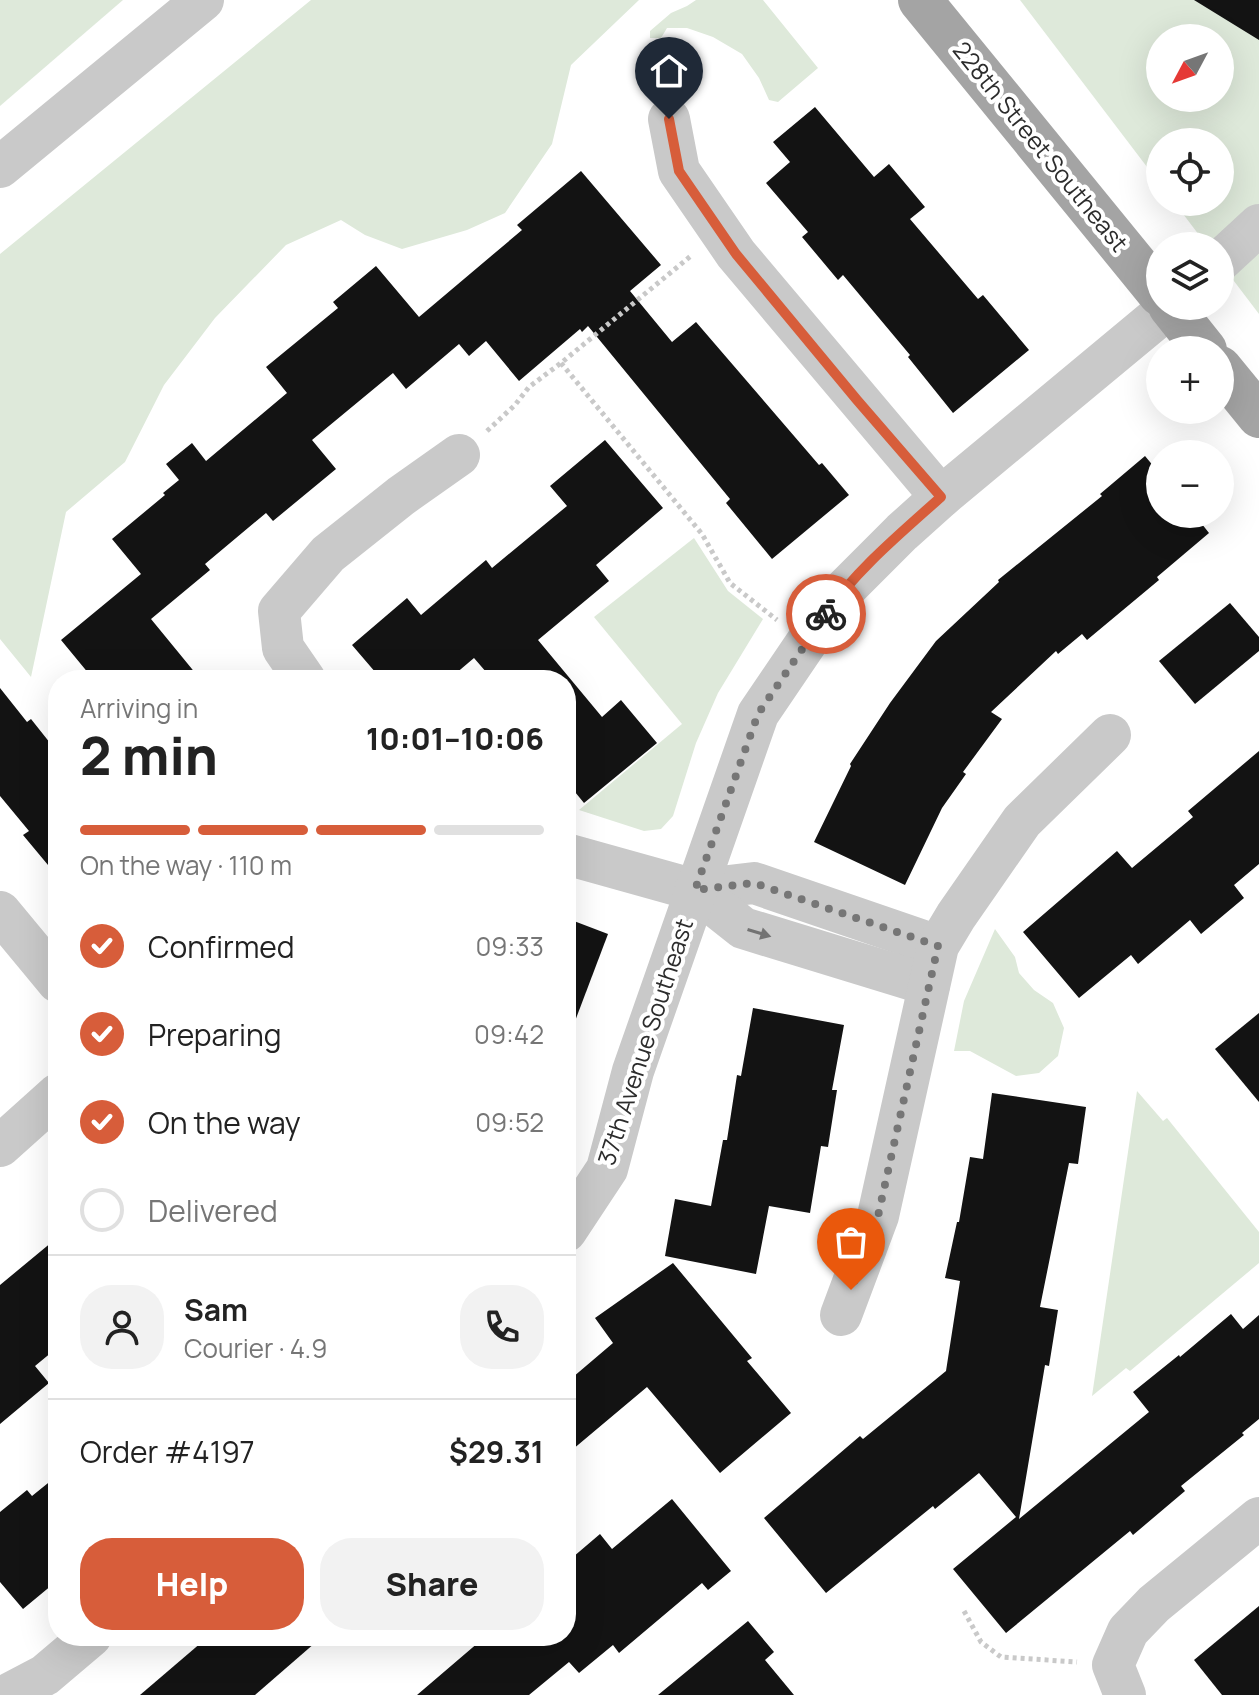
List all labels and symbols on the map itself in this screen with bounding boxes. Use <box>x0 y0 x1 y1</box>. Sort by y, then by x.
north arrow <box>1146 24 1234 112</box>
street label: 228th Street Southeast <box>946 34 1136 258</box>
pin <box>635 37 703 119</box>
courier <box>786 574 866 654</box>
street label: 37th Avenue Southeast <box>589 914 700 1169</box>
one-way arrow <box>747 927 771 940</box>
pin <box>817 1208 885 1290</box>

